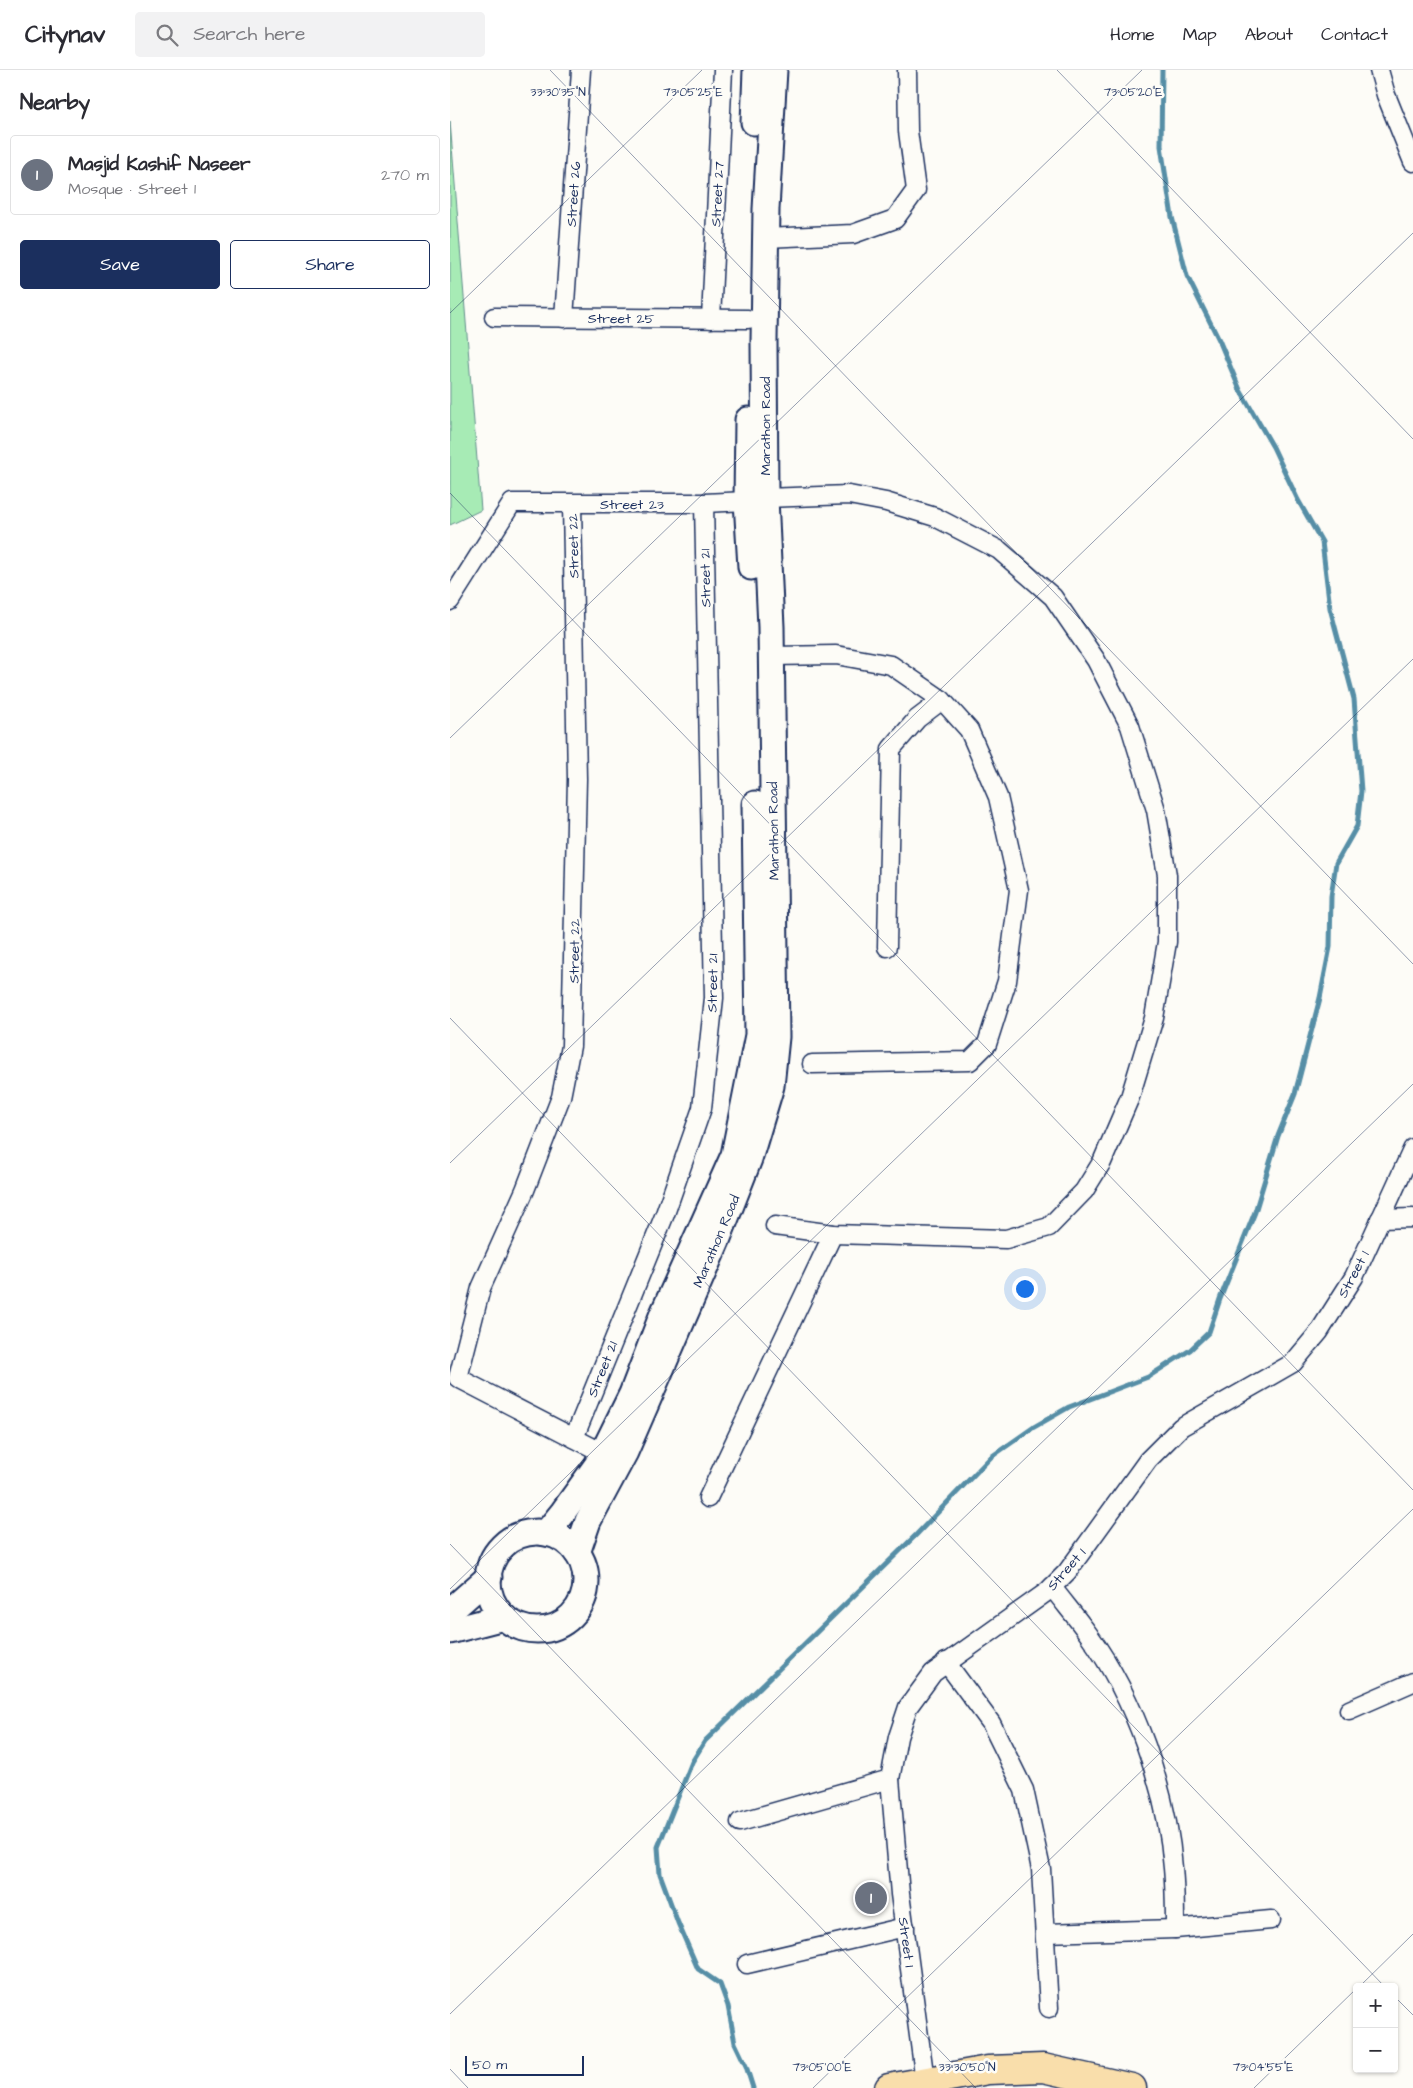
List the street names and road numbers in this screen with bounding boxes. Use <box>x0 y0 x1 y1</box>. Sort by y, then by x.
street label: Street 26 <box>562 160 586 227</box>
street label: Street 27 <box>706 160 730 227</box>
street label: Street 25 <box>588 309 654 329</box>
street label: Marathon Road <box>756 377 776 475</box>
street label: Street 23 <box>600 495 664 515</box>
street label: Street 22 <box>563 513 585 579</box>
street label: Street 21 <box>695 548 717 607</box>
street label: Marathon Road <box>763 781 785 881</box>
street label: Street 22 <box>564 918 586 984</box>
street label: Street 21 <box>702 953 724 1012</box>
street label: Marathon Road <box>688 1192 745 1291</box>
street label: Street 1 <box>1333 1247 1375 1302</box>
street label: Street 21 <box>583 1338 623 1400</box>
street label: Street 1 <box>1043 1544 1091 1595</box>
street label: Street 1 <box>893 1916 919 1969</box>

